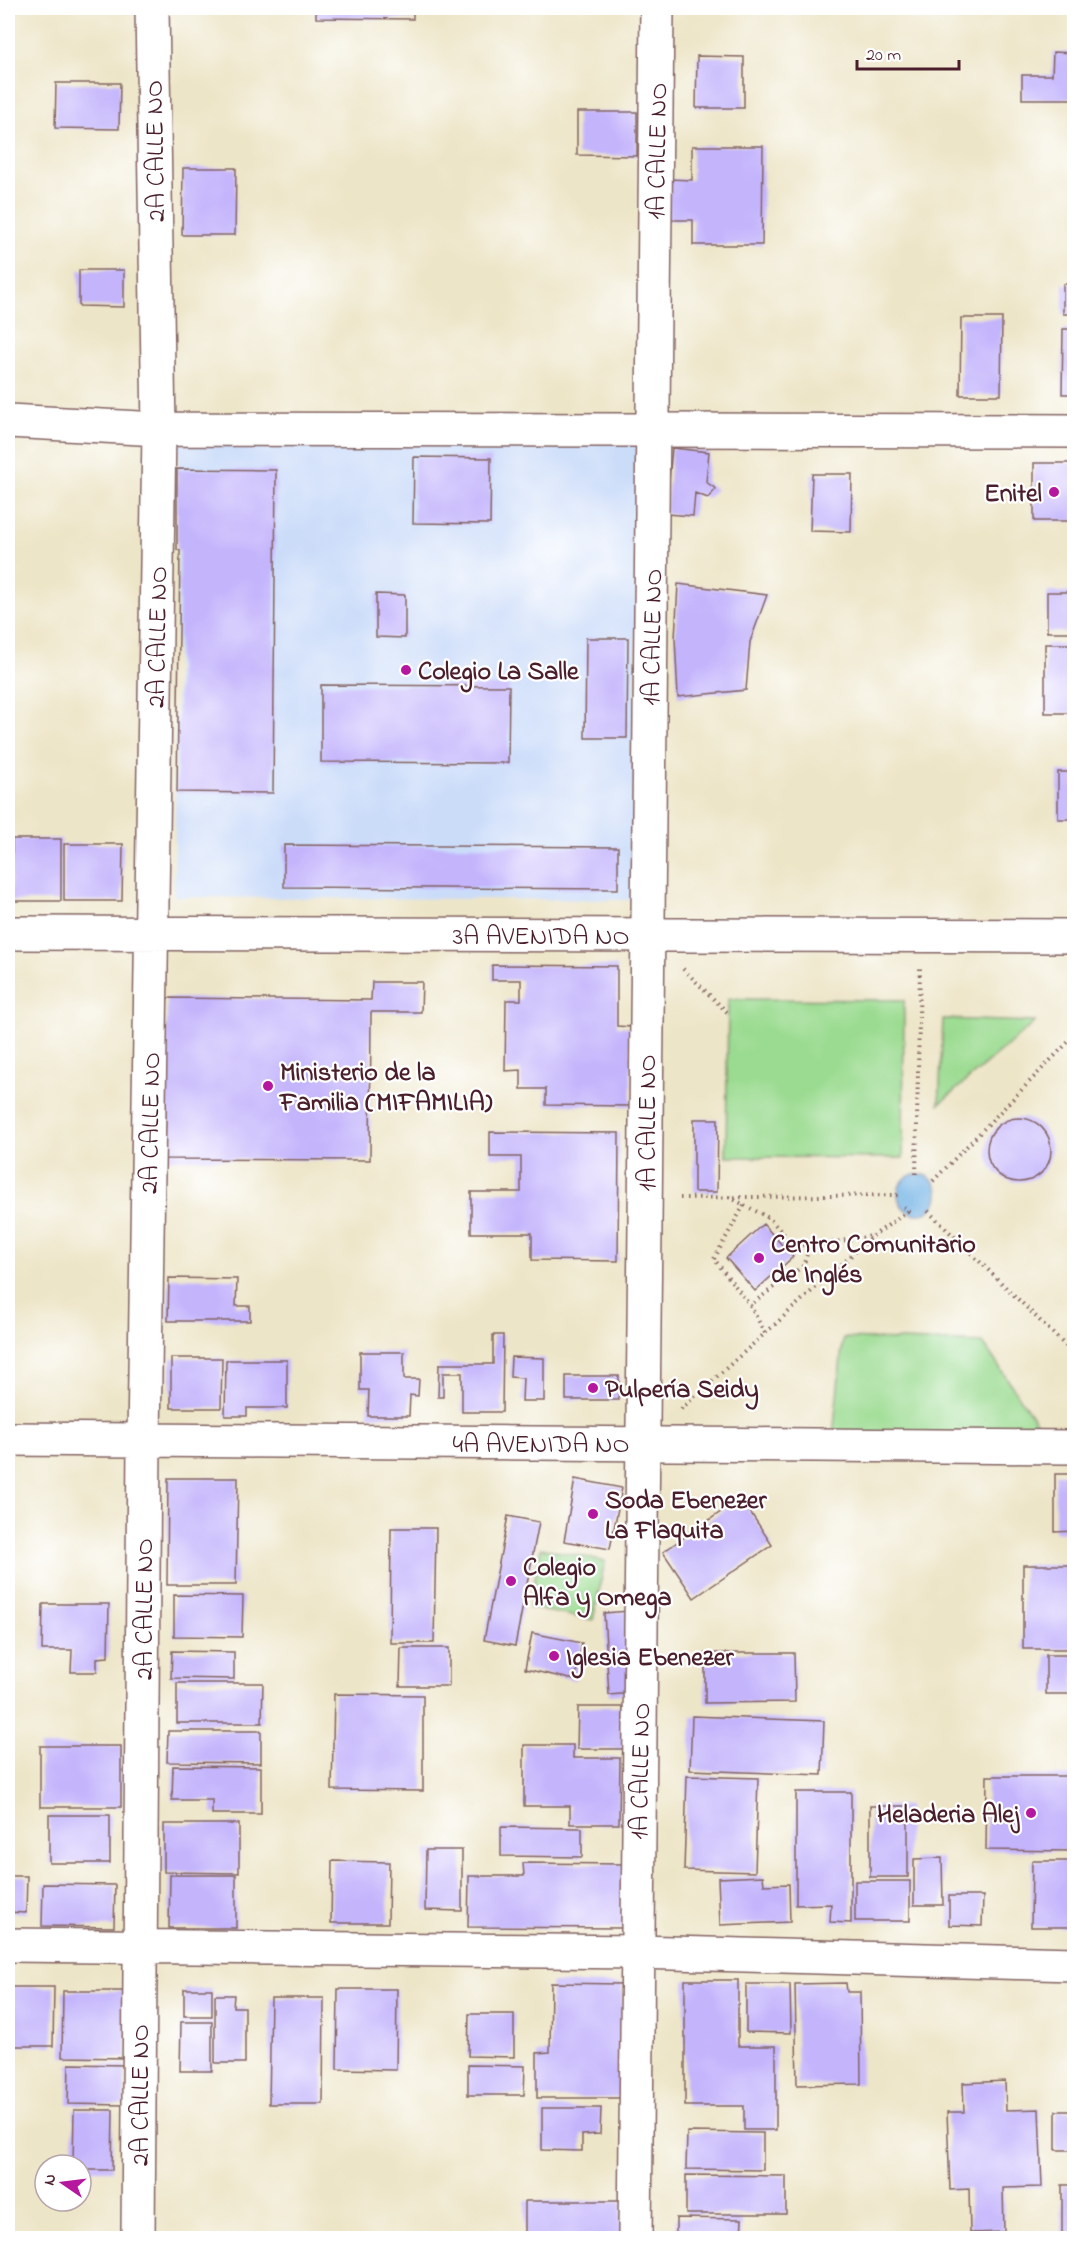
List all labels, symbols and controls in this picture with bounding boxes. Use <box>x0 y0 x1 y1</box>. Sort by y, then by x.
scale bar <box>857 33 959 71</box>
text: 20 m <box>866 43 901 69</box>
street label: 2A CALLE NO <box>137 80 177 222</box>
street label: 1A CALLE NO <box>639 82 679 220</box>
place label: Enitel <box>984 476 1042 514</box>
marker: Enitel <box>1047 485 1061 499</box>
street label: 2A CALLE NO <box>139 566 179 708</box>
street label: 1A CALLE NO <box>634 568 674 706</box>
place label: Colegio La Salle <box>418 654 580 693</box>
marker: Colegio La Salle <box>399 663 413 677</box>
street label: 3A AVENIDA NO <box>452 919 630 957</box>
street label: 2A CALLE NO <box>132 1052 172 1194</box>
street label: 1A CALLE NO <box>630 1054 668 1192</box>
place label: Ministerio de la Familia (MIFAMILIA) <box>278 1055 493 1123</box>
marker: Ministerio de la Familia (MIFAMILIA) <box>261 1079 275 1093</box>
place label: Centro Comunitario de Inglés <box>771 1227 976 1296</box>
marker: Centro Comunitario de Inglés <box>752 1251 766 1265</box>
place label: Pulpería Seidy <box>605 1372 759 1410</box>
marker: Pulpería Seidy <box>586 1381 600 1395</box>
street label: 4A AVENIDA NO <box>452 1427 630 1465</box>
place label: Soda Ebenezer La Flaquita <box>605 1483 768 1551</box>
marker: Soda Ebenezer La Flaquita <box>586 1507 600 1521</box>
street label: 2A CALLE NO <box>127 1538 165 1680</box>
place label: Colegio Alfa y Omega <box>523 1550 672 1619</box>
marker: Colegio Alfa y Omega <box>504 1574 518 1588</box>
place label: Iglesia Ebenezer <box>566 1640 734 1679</box>
marker: Iglesia Ebenezer <box>547 1649 561 1663</box>
street label: 1A CALLE NO <box>622 1702 662 1840</box>
place label: Heladeria Alej <box>877 1797 1021 1835</box>
marker: Heladeria Alej <box>1024 1806 1038 1820</box>
street label: 2A CALLE NO <box>123 2024 161 2166</box>
north arrow <box>33 2153 93 2213</box>
text: N <box>37 2172 63 2188</box>

